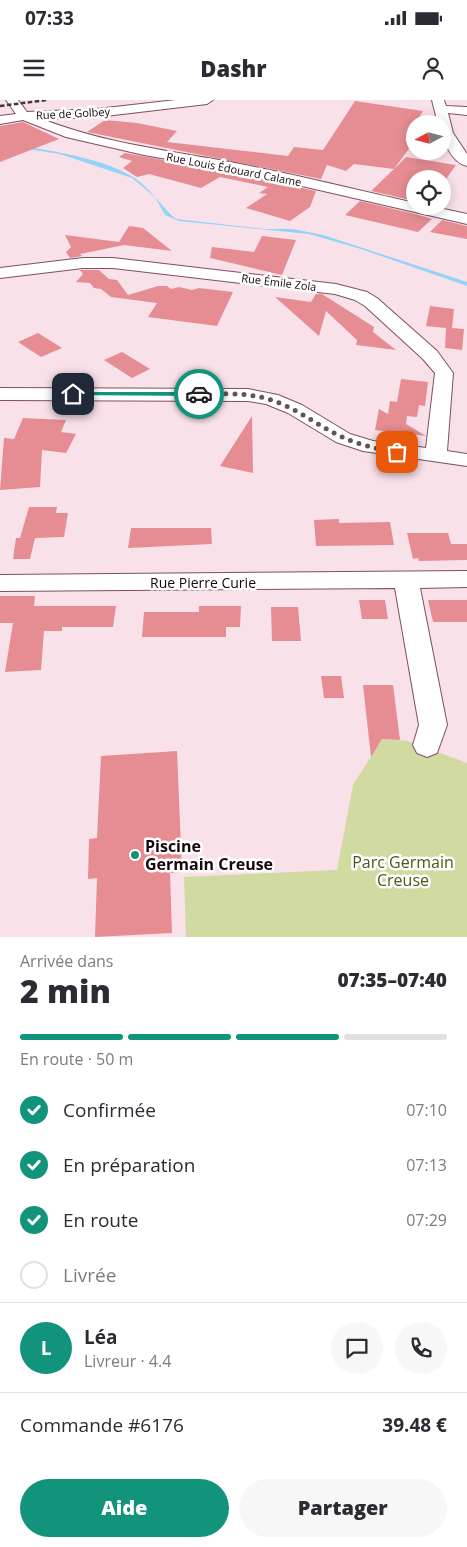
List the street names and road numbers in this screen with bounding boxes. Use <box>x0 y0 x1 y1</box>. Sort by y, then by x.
street label: Rue de Golbey <box>36 104 111 122</box>
street label: Rue Louis Édouard Calame <box>165 149 303 189</box>
street label: Rue Émile Zola <box>241 270 317 294</box>
street label: Rue Pierre Curie <box>150 573 256 592</box>

